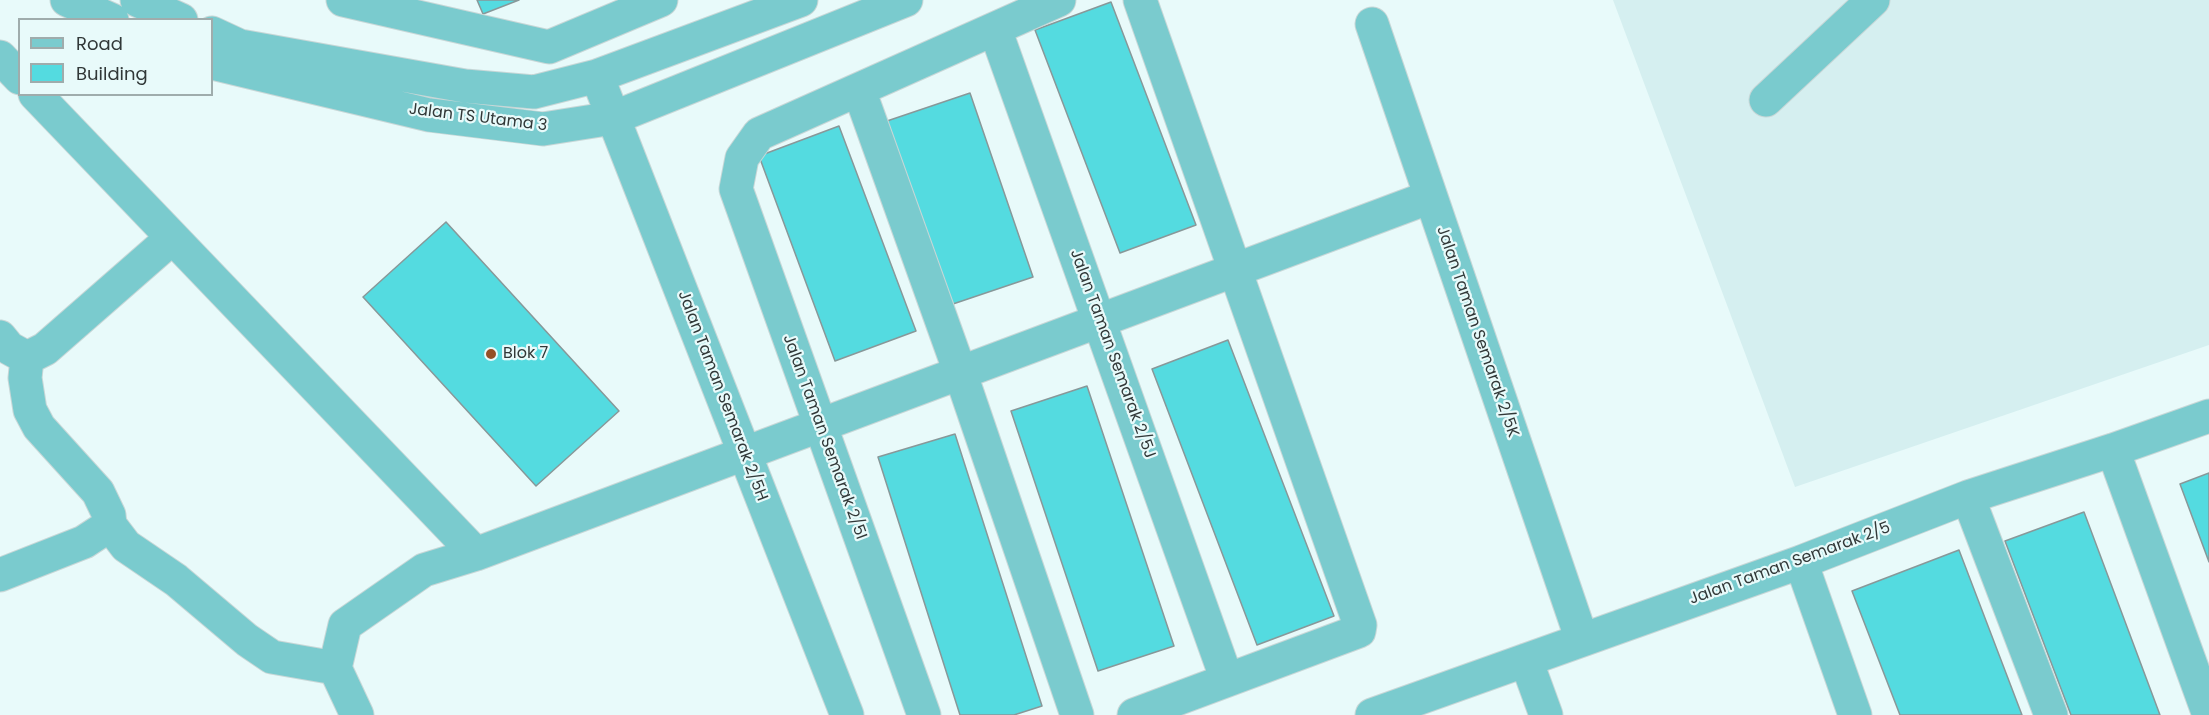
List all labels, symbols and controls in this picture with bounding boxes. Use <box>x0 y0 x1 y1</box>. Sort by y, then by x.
legend <box>18 18 213 96</box>
text: Road <box>76 31 123 56</box>
text: Building <box>76 61 148 86</box>
street label: Jalan TS Utama 3 <box>408 100 548 136</box>
street label: Jalan Taman Semarak 2/5K <box>1432 224 1522 440</box>
street label: Jalan Taman Semarak 2/5J <box>1065 247 1159 461</box>
street label: Jalan Taman Semarak 2/5H <box>673 288 771 504</box>
street label: Jalan Taman Semarak 2/5I <box>778 332 870 542</box>
place label: Blok 7 <box>503 344 548 364</box>
marker: Blok 7 <box>484 347 498 361</box>
street label: Jalan Taman Semarak 2/5 <box>1687 519 1893 609</box>

